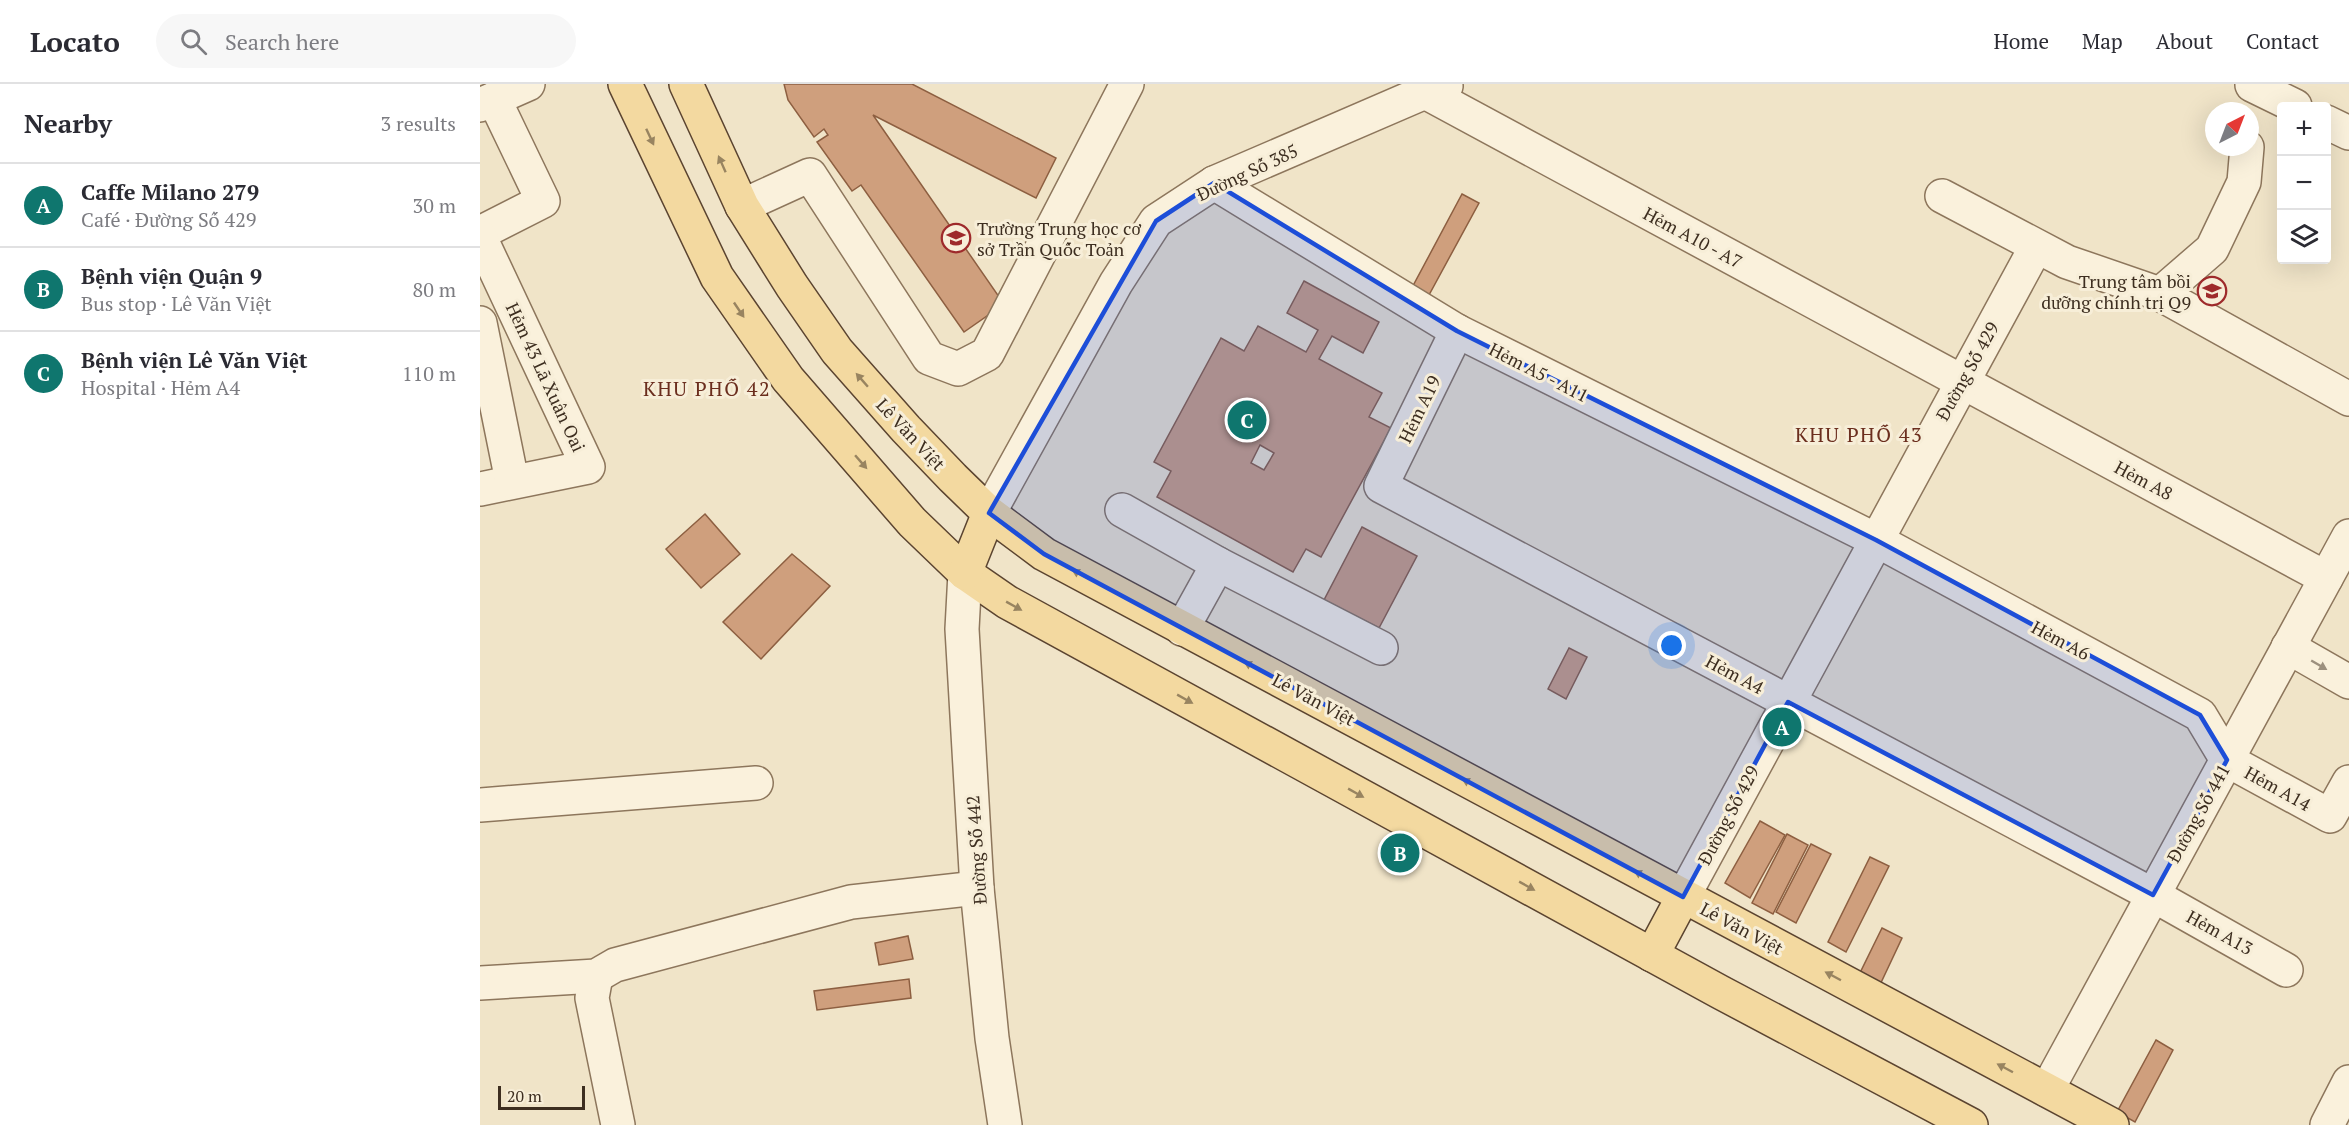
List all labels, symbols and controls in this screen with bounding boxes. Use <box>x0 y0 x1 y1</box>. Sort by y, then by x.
search box <box>156 14 576 68</box>
text: Locato <box>30 23 120 60</box>
icon: search <box>177 25 210 58</box>
text: Search here <box>225 27 339 56</box>
text: Home <box>1993 27 2049 55</box>
text: Map <box>2082 27 2123 55</box>
text: About <box>2156 27 2213 55</box>
text: Contact <box>2246 27 2319 55</box>
north arrow <box>2205 102 2259 156</box>
map controls <box>2277 102 2331 264</box>
button: + <box>2277 102 2331 156</box>
text: Nearby <box>24 106 112 140</box>
text: 3 results <box>381 110 456 137</box>
one-way arrow <box>646 128 655 145</box>
street label: Đường Số 385 <box>1192 138 1302 206</box>
one-way arrow <box>718 155 727 172</box>
button: − <box>2277 156 2331 210</box>
text: Caffe Milano 279 <box>81 177 259 206</box>
text: A <box>36 192 51 219</box>
text: 30 m <box>413 192 456 219</box>
street label: Hẻm A10 - A7 <box>1639 201 1747 273</box>
text: Café · Đường Số 429 <box>81 206 257 233</box>
button: layers <box>2277 210 2331 264</box>
place label: Trường Trung học cơ sở Trần Quốc Toản <box>977 216 1141 261</box>
school or university icon: Trường Trung học cơ sở Trần Quốc Toản <box>940 222 972 254</box>
text: Bệnh viện Quận 9 <box>81 261 262 290</box>
place label: Trung tâm bồi dưỡng chính trị Q9 <box>2041 269 2191 314</box>
school or university icon: Trung tâm bồi dưỡng chính trị Q9 <box>2196 275 2228 307</box>
text: B <box>37 276 50 303</box>
text: 80 m <box>413 276 456 303</box>
text: Bus stop · Lê Văn Việt <box>81 290 272 317</box>
street label: Hẻm 43 Lã Xuân Oai <box>501 298 591 456</box>
one-way arrow <box>733 302 745 318</box>
street label: Đường Số 429 <box>1930 317 2004 425</box>
street label: Hẻm A5 - A11 <box>1485 337 1593 407</box>
text: Bệnh viện Lê Văn Việt <box>81 345 308 374</box>
text: C <box>37 360 50 387</box>
text: 110 m <box>402 360 456 387</box>
street label: Hẻm A19 <box>1392 371 1446 447</box>
one-way arrow <box>856 373 869 388</box>
text: Hospital · Hẻm A4 <box>81 374 240 401</box>
district label: KHU PHỐ 42 <box>643 375 771 402</box>
street label: Lê Văn Việt <box>871 393 951 475</box>
pin: C <box>1228 398 1266 442</box>
district label: KHU PHỐ 43 <box>1795 421 1923 448</box>
one-way arrow <box>854 454 867 470</box>
street label: Hẻm A8 <box>2111 455 2177 505</box>
one-way arrow <box>1071 569 1088 579</box>
one-way arrow <box>1006 600 1022 611</box>
street label: Hẻm A6 <box>2028 615 2095 665</box>
your location <box>1657 631 1686 660</box>
street label: Hẻm A4 <box>1702 649 1769 699</box>
one-way arrow <box>2310 659 2327 669</box>
one-way arrow <box>1243 661 1260 671</box>
street label: Lê Văn Việt <box>1268 667 1360 731</box>
one-way arrow <box>1177 694 1194 704</box>
pin: A <box>1762 704 1802 750</box>
street label: Đường Số 441 <box>2161 759 2235 867</box>
street label: Hẻm A14 <box>2241 760 2316 816</box>
street label: Đường Số 429 <box>1692 761 1764 869</box>
one-way arrow <box>1462 778 1479 788</box>
one-way arrow <box>1348 788 1365 798</box>
street label: Đường Số 442 <box>960 795 992 905</box>
pin: B <box>1380 830 1420 876</box>
one-way arrow <box>1634 870 1651 880</box>
one-way arrow <box>1519 881 1536 891</box>
street label: Lê Văn Việt <box>1696 896 1788 960</box>
street label: Hẻm A13 <box>2183 904 2257 960</box>
one-way arrow <box>1824 971 1841 981</box>
one-way arrow <box>1996 1063 2013 1073</box>
scale bar <box>498 1083 585 1110</box>
text: 20 m <box>507 1085 542 1107</box>

